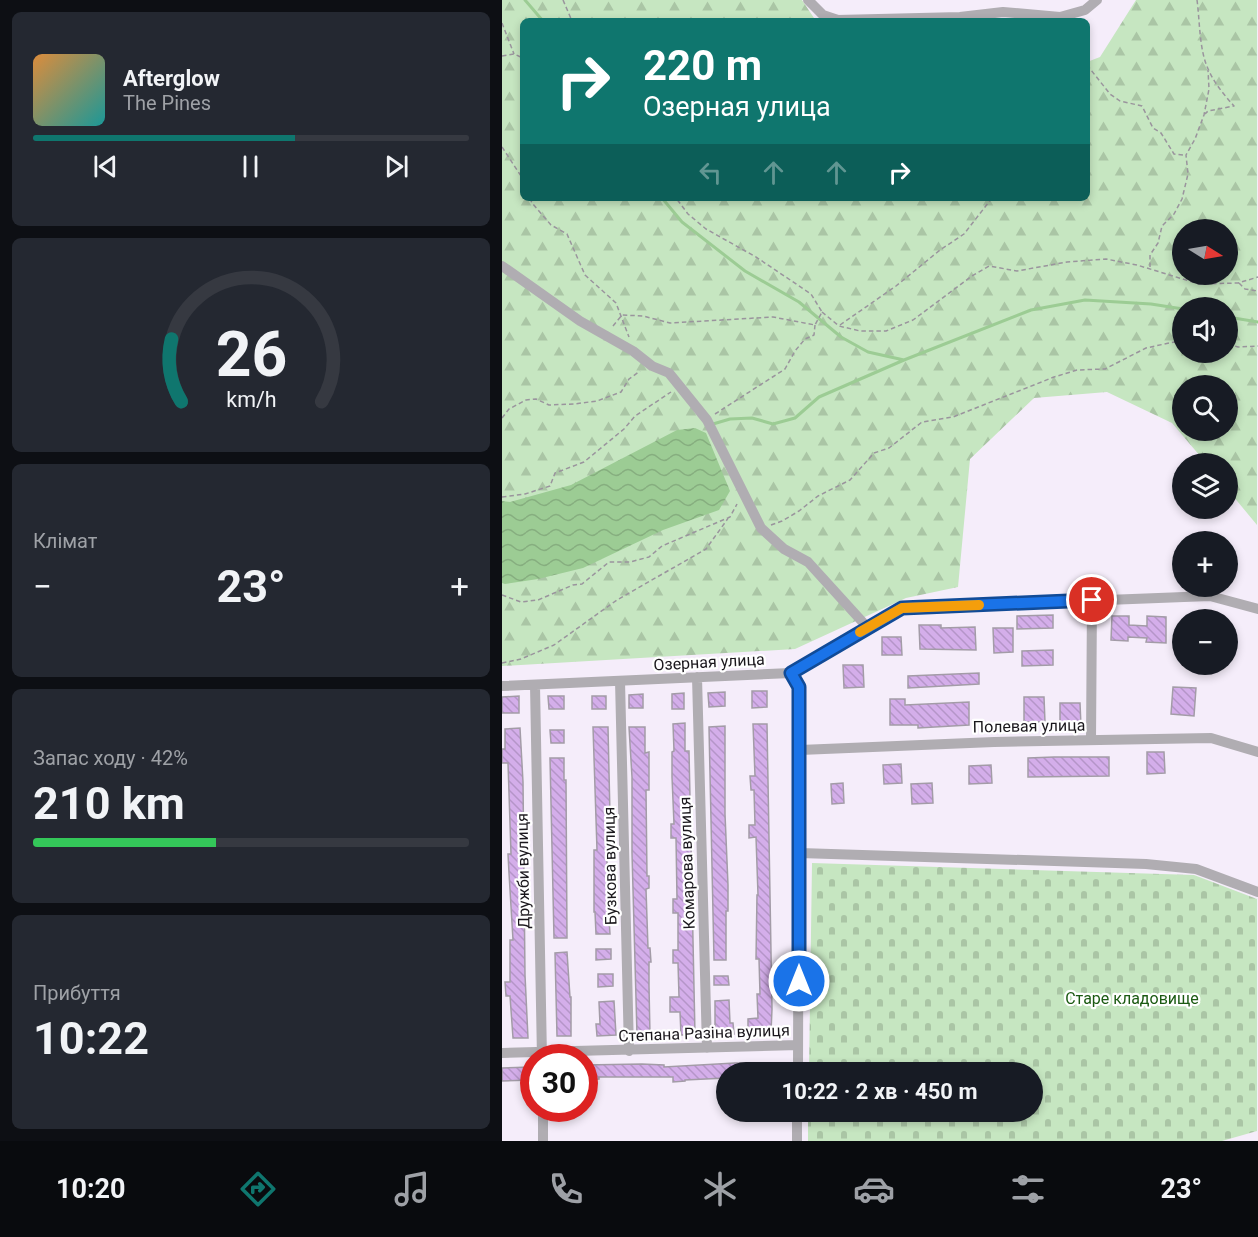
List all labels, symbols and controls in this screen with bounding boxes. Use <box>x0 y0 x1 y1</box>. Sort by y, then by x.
text: 220 m <box>643 41 762 90</box>
icon: right <box>544 42 622 120</box>
text: Afterglow <box>123 66 220 91</box>
text: The Pines <box>123 91 211 115</box>
text: Озерная улица <box>643 91 831 123</box>
icon: previous <box>89 150 122 183</box>
icon: pause <box>234 150 267 183</box>
icon: next <box>380 150 413 183</box>
icon: left <box>694 156 727 189</box>
icon: ahead <box>757 156 790 189</box>
icon: ahead <box>820 156 853 189</box>
icon: right <box>883 156 916 189</box>
north arrow <box>1172 219 1238 285</box>
map controls <box>1172 219 1238 675</box>
button: sound <box>1172 297 1238 363</box>
text: 26 <box>215 318 287 391</box>
button: search <box>1172 375 1238 441</box>
text: km/h <box>226 387 276 412</box>
button: layers <box>1172 453 1238 519</box>
text: Клімат <box>33 529 97 553</box>
button: + <box>1172 531 1238 597</box>
text: 23° <box>216 560 286 613</box>
text: − <box>33 567 52 606</box>
text: + <box>450 567 469 606</box>
pin <box>1066 574 1117 625</box>
icon: arrive <box>1075 583 1108 616</box>
button: − <box>1172 609 1238 675</box>
street label: Озерная улица <box>653 650 765 674</box>
street label: Полевая улица <box>973 716 1085 736</box>
text: Запас ходу · 42% <box>33 746 188 770</box>
text: 210 km <box>33 777 185 830</box>
street label: Комарова вулиця <box>675 796 699 930</box>
street label: Бузкова вулиця <box>599 807 621 925</box>
street label: Дружби вулиця <box>512 813 534 929</box>
position arrow <box>767 949 831 1013</box>
text: Прибуття <box>33 981 121 1005</box>
park label: Старе кладовище <box>1065 989 1199 1008</box>
text: 10:22 <box>33 1012 149 1065</box>
street label: Степана Разіна вулиця <box>618 1021 790 1045</box>
speed limit sign: 30 <box>520 1044 598 1122</box>
text: 10:22 · 2 хв · 450 m <box>782 1079 977 1104</box>
icon: directions <box>237 1168 279 1210</box>
icon: music <box>391 1168 433 1210</box>
icon: phone <box>545 1168 587 1210</box>
icon: climate <box>699 1168 741 1210</box>
icon: car <box>853 1168 895 1210</box>
icon: filters <box>1007 1168 1049 1210</box>
text: 10:20 <box>56 1173 126 1205</box>
text: 23° <box>1161 1173 1202 1205</box>

